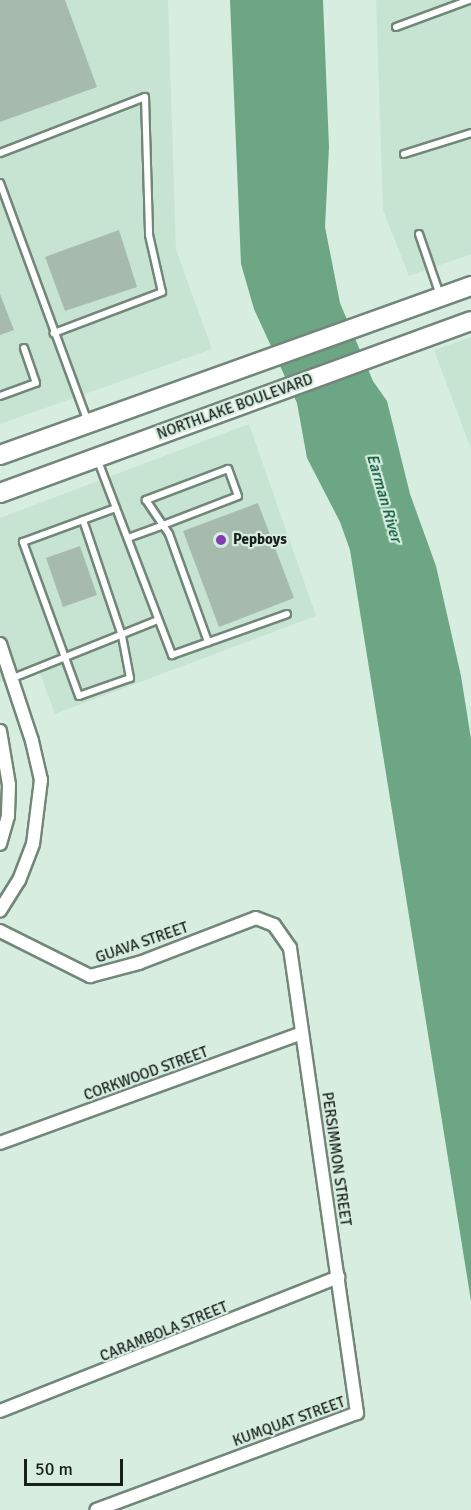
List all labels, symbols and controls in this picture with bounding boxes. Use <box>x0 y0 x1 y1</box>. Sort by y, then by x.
street label: NORTHLAKE BOULEVARD <box>155 370 315 444</box>
water label: Earman River <box>362 452 406 544</box>
place label: Pepboys <box>233 531 287 549</box>
marker: Pepboys <box>214 533 228 547</box>
street label: GUAVA STREET <box>93 919 191 967</box>
street label: CORKWOOD STREET <box>81 1043 211 1105</box>
street label: PERSIMMON STREET <box>318 1091 354 1227</box>
street label: CARAMBOLA STREET <box>97 1298 231 1366</box>
street label: KUMQUAT STREET <box>230 1393 348 1451</box>
scale bar <box>27 1447 126 1485</box>
text: 50 m <box>35 1458 73 1480</box>

